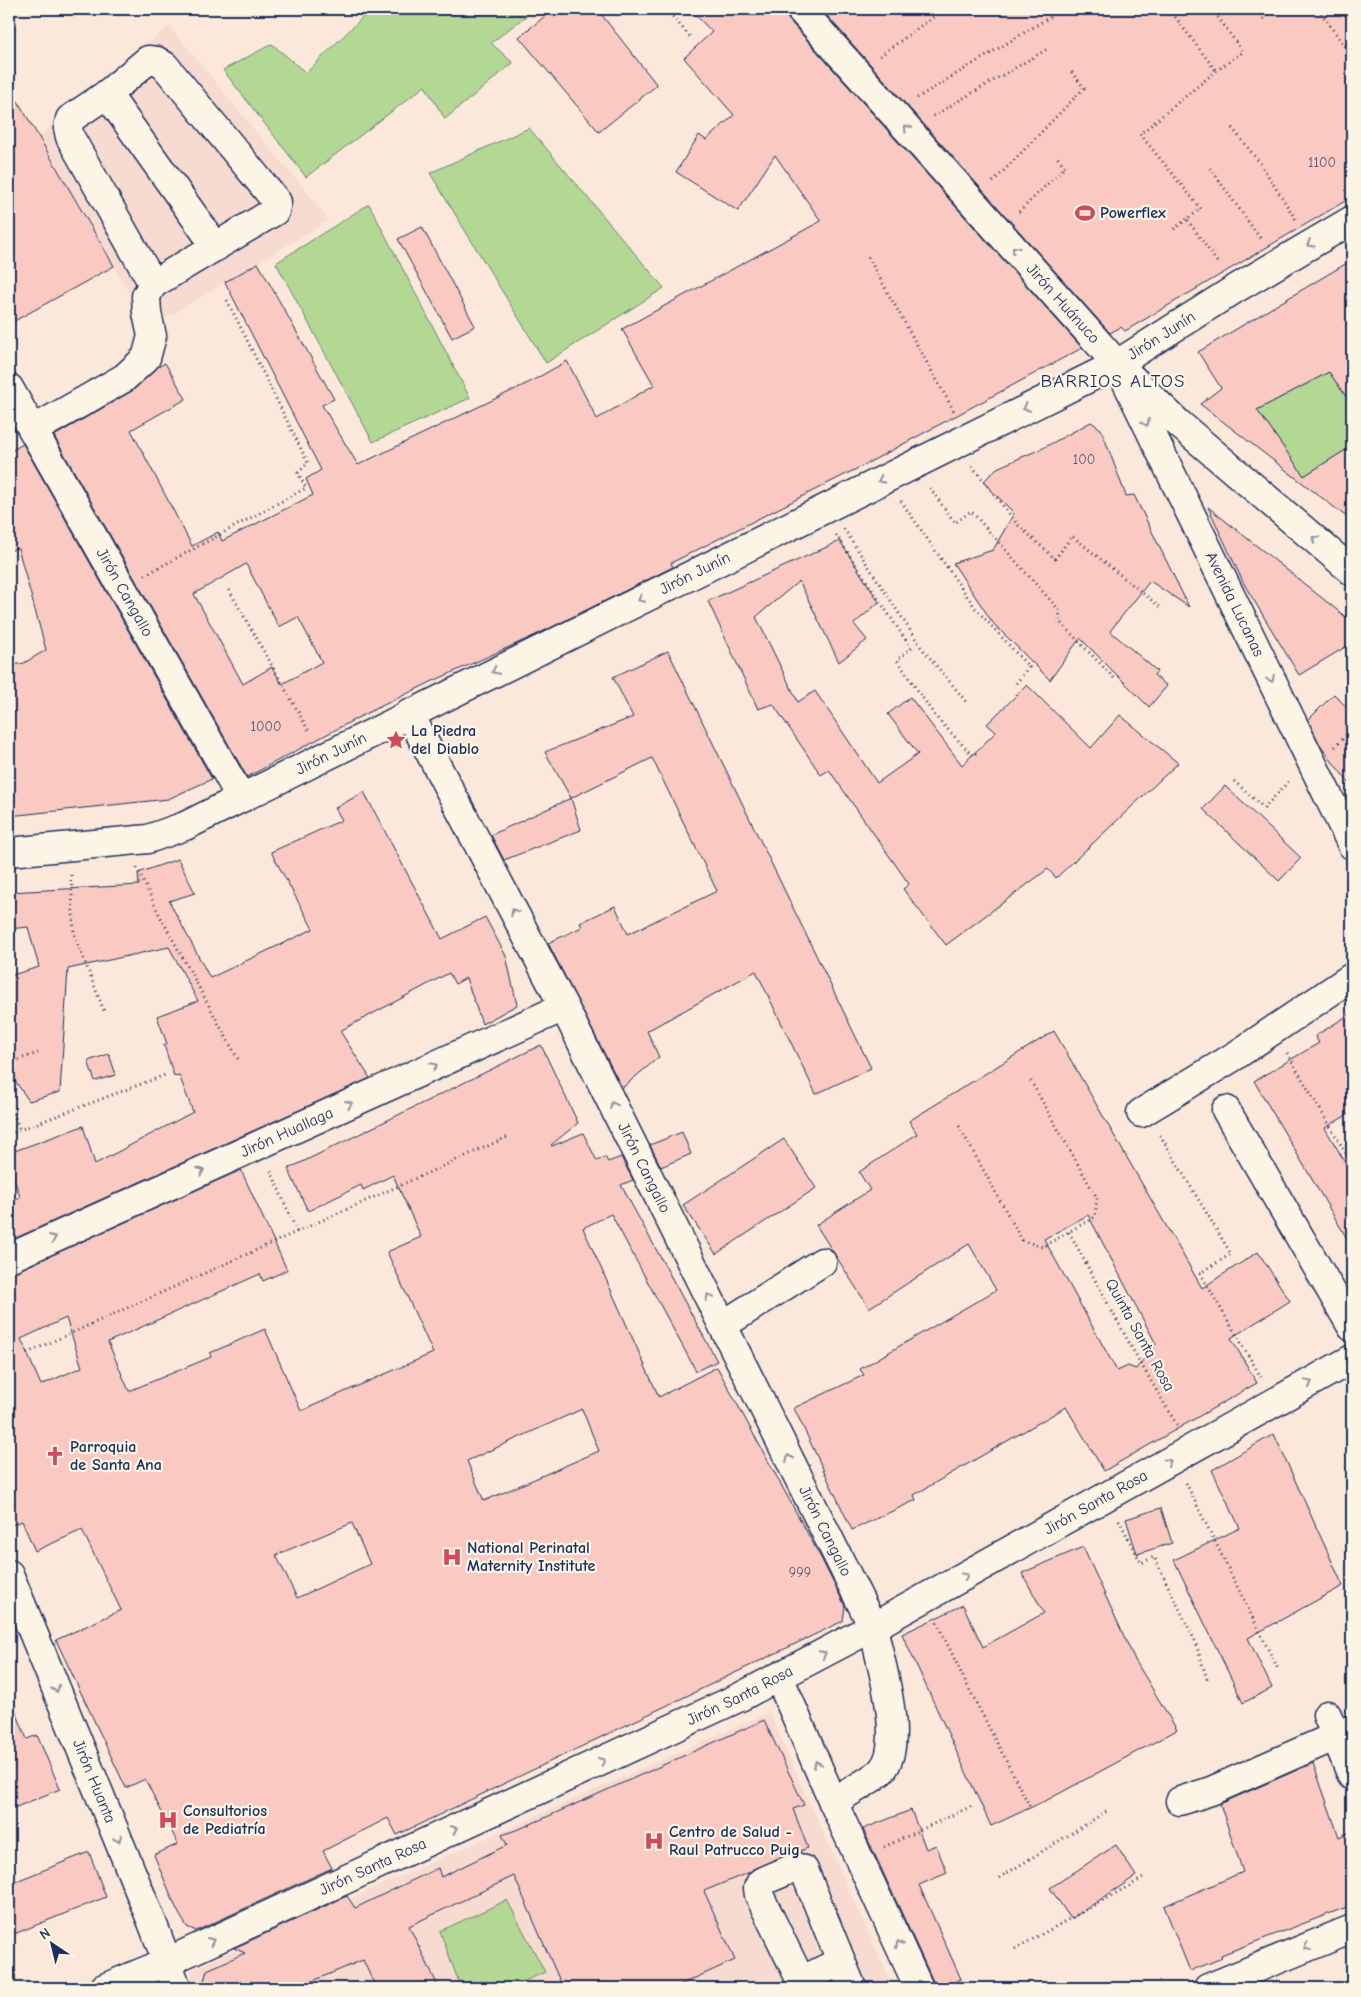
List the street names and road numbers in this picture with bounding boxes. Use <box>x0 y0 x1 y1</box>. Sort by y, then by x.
street label: Jirón Huánuco <box>1023 260 1103 347</box>
street label: Jirón Junín <box>1125 308 1199 364</box>
street label: Jirón Cangallo <box>93 545 157 640</box>
street label: Jirón Junín <box>657 548 733 598</box>
street label: Avenida Lucanas <box>1202 549 1268 660</box>
street label: Jirón Junín <box>293 729 369 779</box>
street label: Jirón Huallaga <box>238 1104 336 1161</box>
street label: Jirón Cangallo <box>614 1120 674 1216</box>
street label: Quinta Santa Rosa <box>1102 1276 1178 1394</box>
street label: Jirón Santa Rosa <box>1041 1466 1151 1539</box>
street label: Jirón Cangallo <box>795 1483 855 1579</box>
street label: Jirón Santa Rosa <box>684 1662 796 1729</box>
street label: Jirón Huanta <box>69 1737 119 1826</box>
street label: Jirón Santa Rosa <box>317 1834 429 1899</box>

